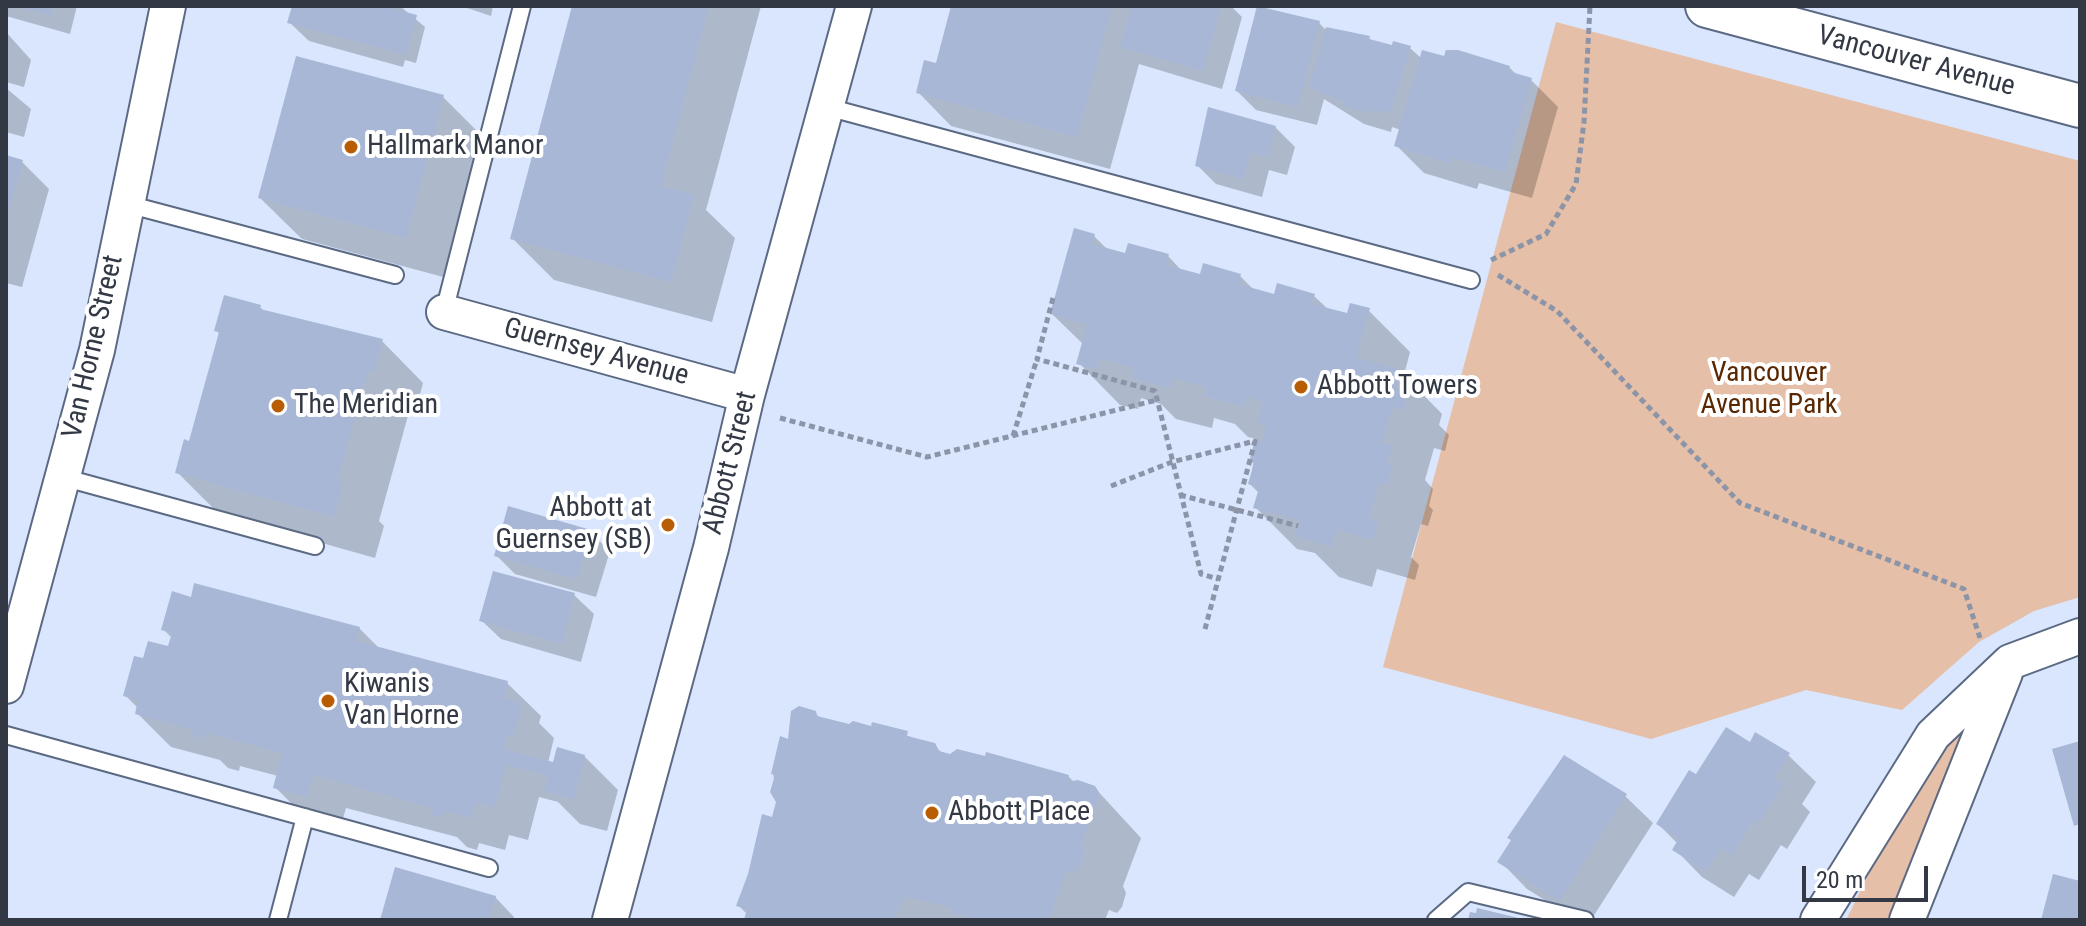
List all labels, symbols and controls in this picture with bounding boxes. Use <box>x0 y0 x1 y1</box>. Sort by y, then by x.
street label: Vancouver Avenue <box>1814 19 2018 105</box>
place label: Hallmark Manor <box>367 130 543 164</box>
marker: Hallmark Manor <box>342 138 360 156</box>
street label: Van Horne Street <box>57 252 131 442</box>
street label: Guernsey Avenue <box>500 312 692 394</box>
park label: Vancouver Avenue Park <box>1701 357 1837 423</box>
place label: Abbott Towers <box>1317 370 1478 404</box>
marker: Abbott Towers <box>1292 378 1310 396</box>
street label: Abbott Street <box>697 388 765 538</box>
place label: The Meridian <box>294 389 438 423</box>
marker: The Meridian <box>269 397 287 415</box>
place label: Abbott at Guernsey (SB) <box>495 492 652 558</box>
marker: Abbott at Guernsey (SB) <box>659 516 677 534</box>
place label: Kiwanis Van Horne <box>344 668 459 734</box>
marker: Kiwanis Van Horne <box>319 692 337 710</box>
place label: Abbott Place <box>948 796 1090 830</box>
marker: Abbott Place <box>923 804 941 822</box>
scale bar <box>1806 850 1932 900</box>
text: 20 m <box>1816 866 1863 894</box>

